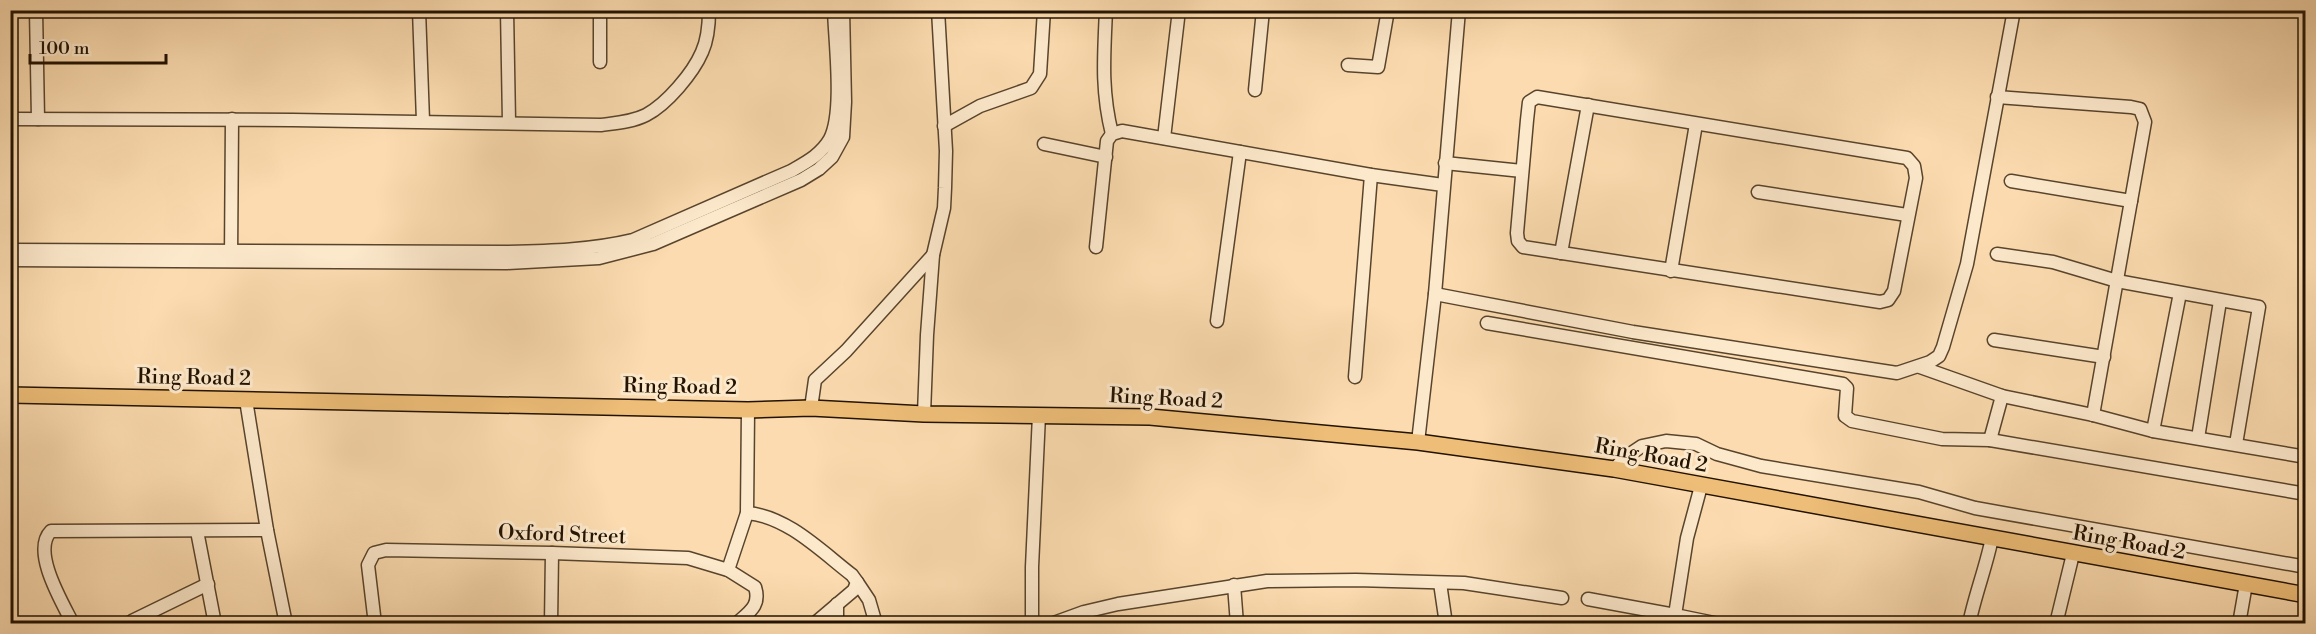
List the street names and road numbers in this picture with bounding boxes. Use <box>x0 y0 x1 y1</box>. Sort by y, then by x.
street label: Ring Road 2 <box>137 364 251 392</box>
street label: Ring Road 2 <box>623 373 737 401</box>
street label: Ring Road 2 <box>1108 383 1224 415</box>
street label: Ring Road 2 <box>1593 433 1709 479</box>
street label: Oxford Street <box>497 520 627 550</box>
street label: Ring Road 2 <box>2071 520 2187 566</box>

